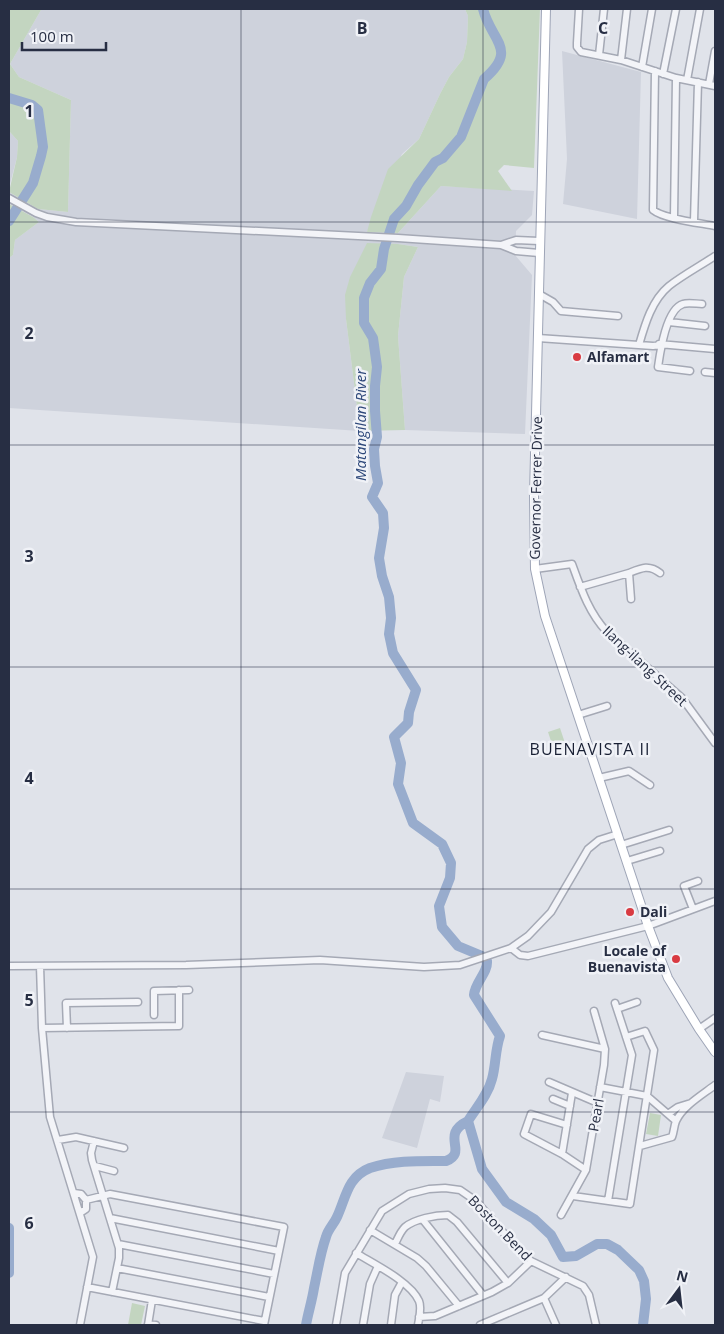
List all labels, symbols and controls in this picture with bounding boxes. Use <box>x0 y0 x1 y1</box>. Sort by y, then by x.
text: B <box>357 17 367 39</box>
text: C <box>598 17 608 39</box>
scale bar <box>22 20 106 52</box>
text: 100 m <box>30 26 74 46</box>
text: 1 <box>24 100 34 122</box>
text: 2 <box>24 322 34 344</box>
place label: Alfamart <box>587 347 649 366</box>
marker: Alfamart <box>571 351 583 363</box>
water label: Matangilan River <box>350 368 370 481</box>
street label: Governor Ferrer Drive <box>525 416 546 560</box>
text: 3 <box>24 545 34 567</box>
street label: Ilang-ilang Street <box>599 621 692 710</box>
district label: BUENAVISTA II <box>530 738 650 760</box>
text: 4 <box>24 767 34 789</box>
place label: Dali <box>640 902 667 921</box>
marker: Dali <box>624 906 636 918</box>
place label: Locale of Buenavista <box>588 941 668 976</box>
marker: Locale of Buenavista <box>670 953 682 965</box>
text: 5 <box>24 989 34 1011</box>
street label: Pearl <box>583 1097 608 1133</box>
street label: Boston Bend <box>464 1191 536 1264</box>
text: 6 <box>24 1212 34 1234</box>
north arrow <box>654 1264 704 1314</box>
text: N <box>675 1265 690 1287</box>

